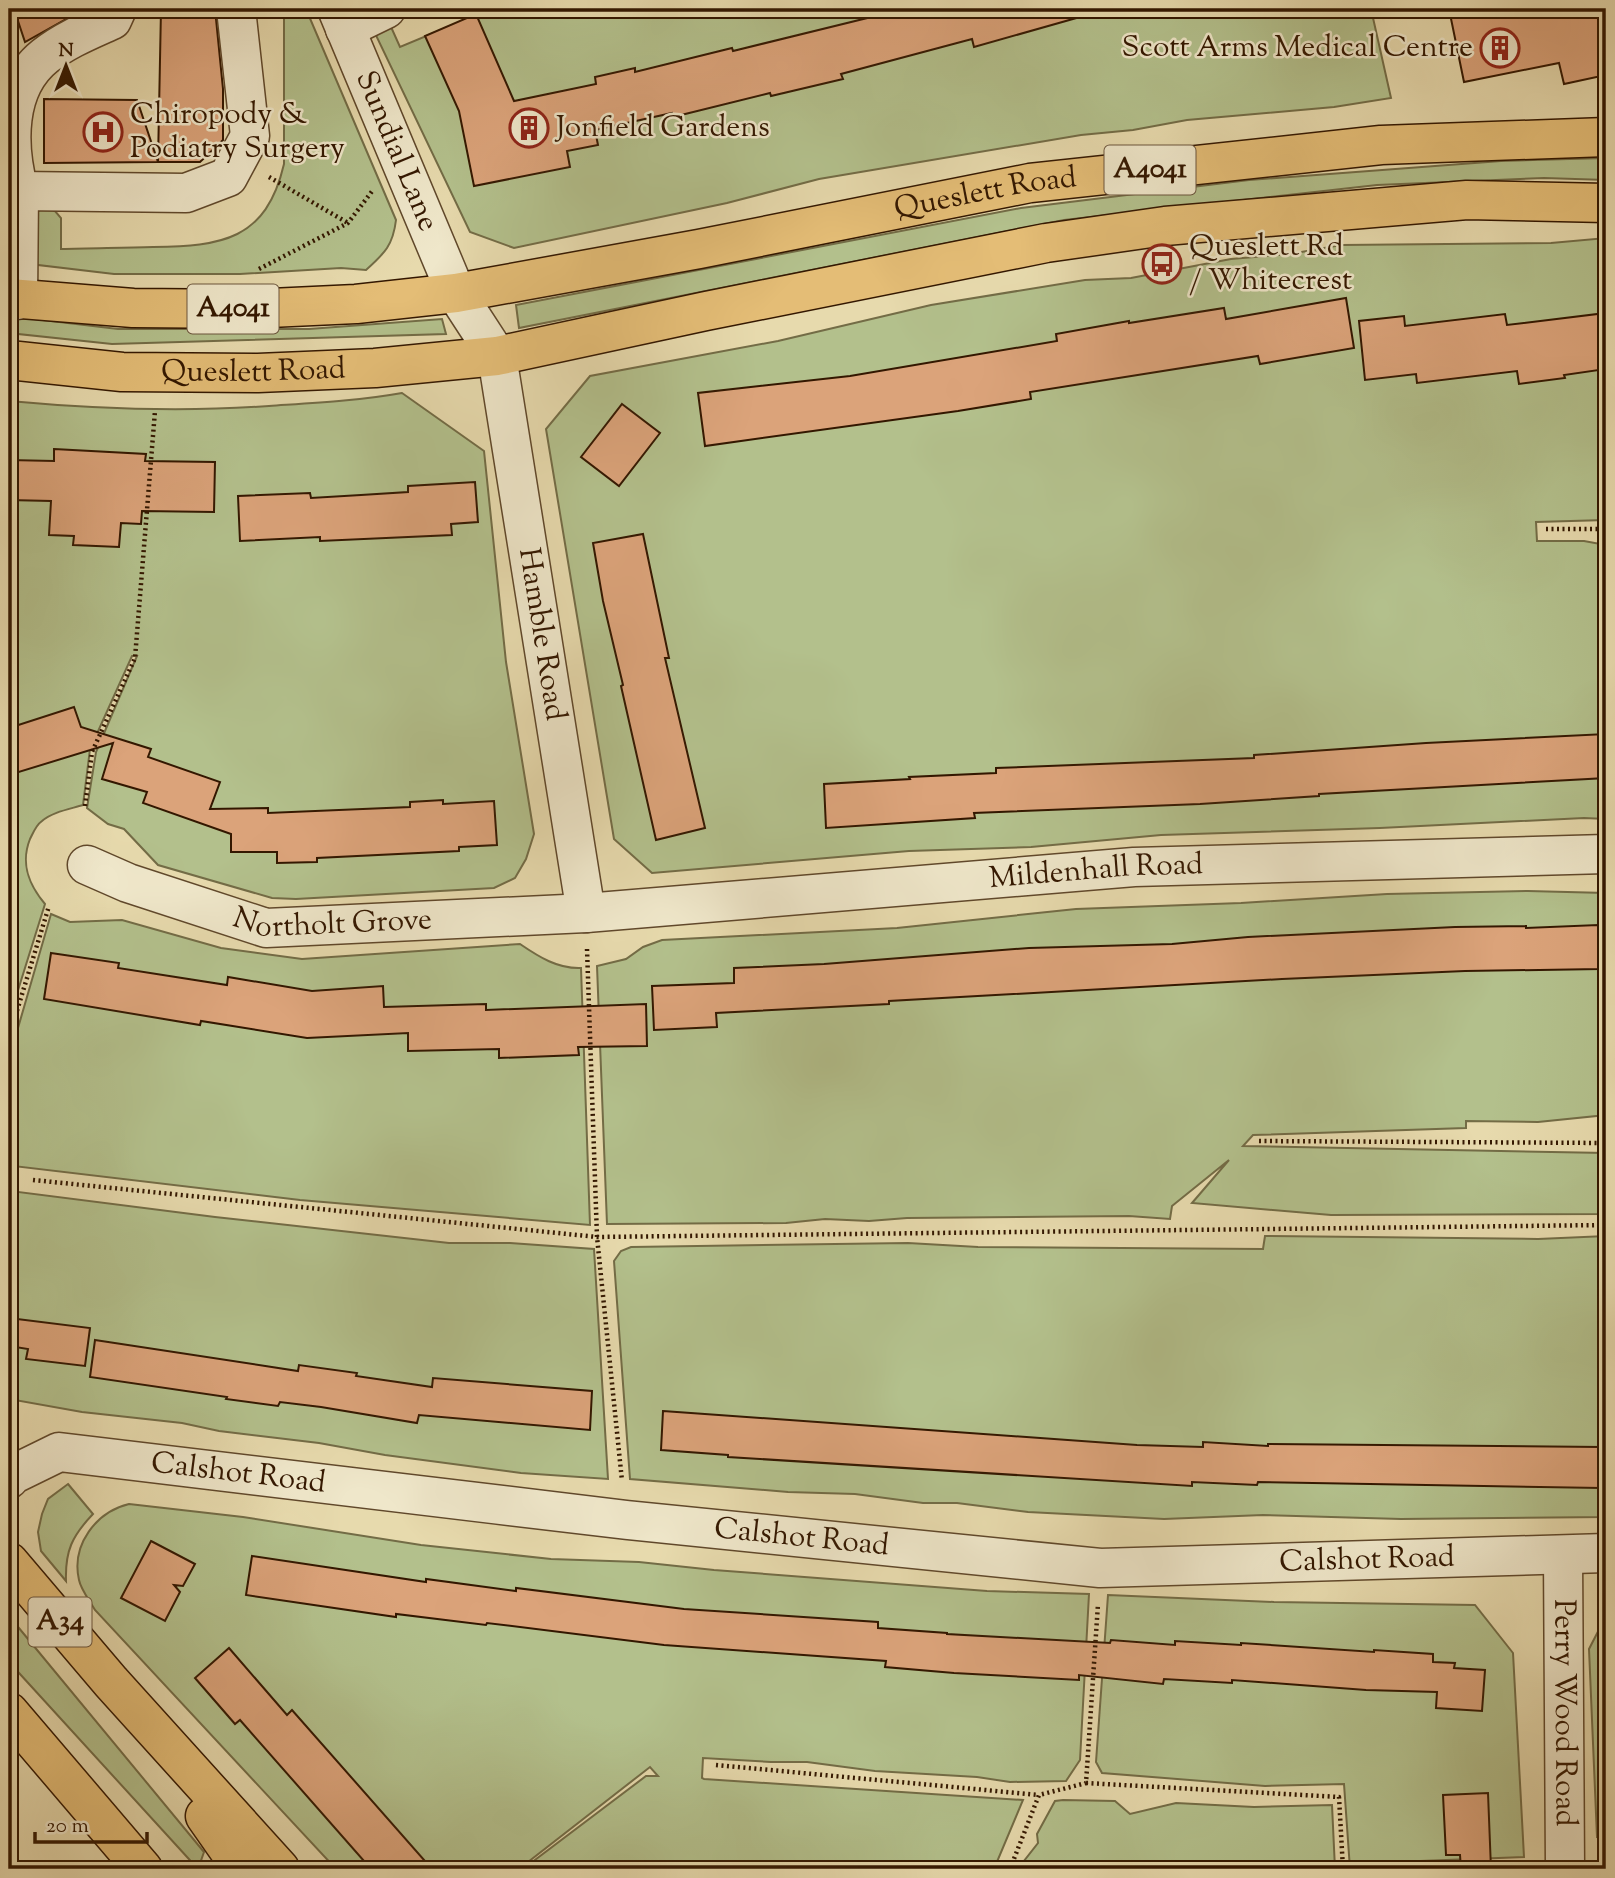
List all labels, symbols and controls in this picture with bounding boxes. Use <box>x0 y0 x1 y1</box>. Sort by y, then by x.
place label: Scott Arms Medical Centre <box>1122 27 1473 70</box>
building icon: Scott Arms Medical Centre <box>1479 27 1521 69</box>
north arrow <box>32 32 102 102</box>
text: N <box>58 38 74 65</box>
street label: Sundial Lane <box>344 64 449 238</box>
place label: Chiropody & Podiatry Surgery <box>130 94 345 171</box>
building icon: Jonfield Gardens <box>508 107 550 149</box>
place label: Jonfield Gardens <box>554 107 770 150</box>
hospital icon: Chiropody & Podiatry Surgery <box>82 111 124 153</box>
road number: A4041 <box>1104 146 1196 194</box>
street label: Queslett Road <box>891 157 1079 231</box>
place label: Queslett Rd / Whitecrest <box>1189 226 1352 303</box>
bus stop icon: Queslett Rd / Whitecrest <box>1141 243 1183 285</box>
road number: A4041 <box>188 284 278 334</box>
street label: Queslett Road <box>161 348 347 395</box>
street label: Hamble Road <box>507 545 576 724</box>
street label: Mildenhall Road <box>987 844 1204 901</box>
street label: Northolt Grove <box>227 897 433 950</box>
street label: Calshot Road <box>149 1442 328 1505</box>
street label: Calshot Road <box>712 1507 891 1568</box>
street label: Calshot Road <box>1279 1536 1455 1584</box>
road number: A34 <box>28 1598 92 1646</box>
street label: Perry Wood Road <box>1542 1599 1586 1827</box>
scale bar <box>35 1801 147 1845</box>
text: 20 m <box>46 1812 89 1842</box>

